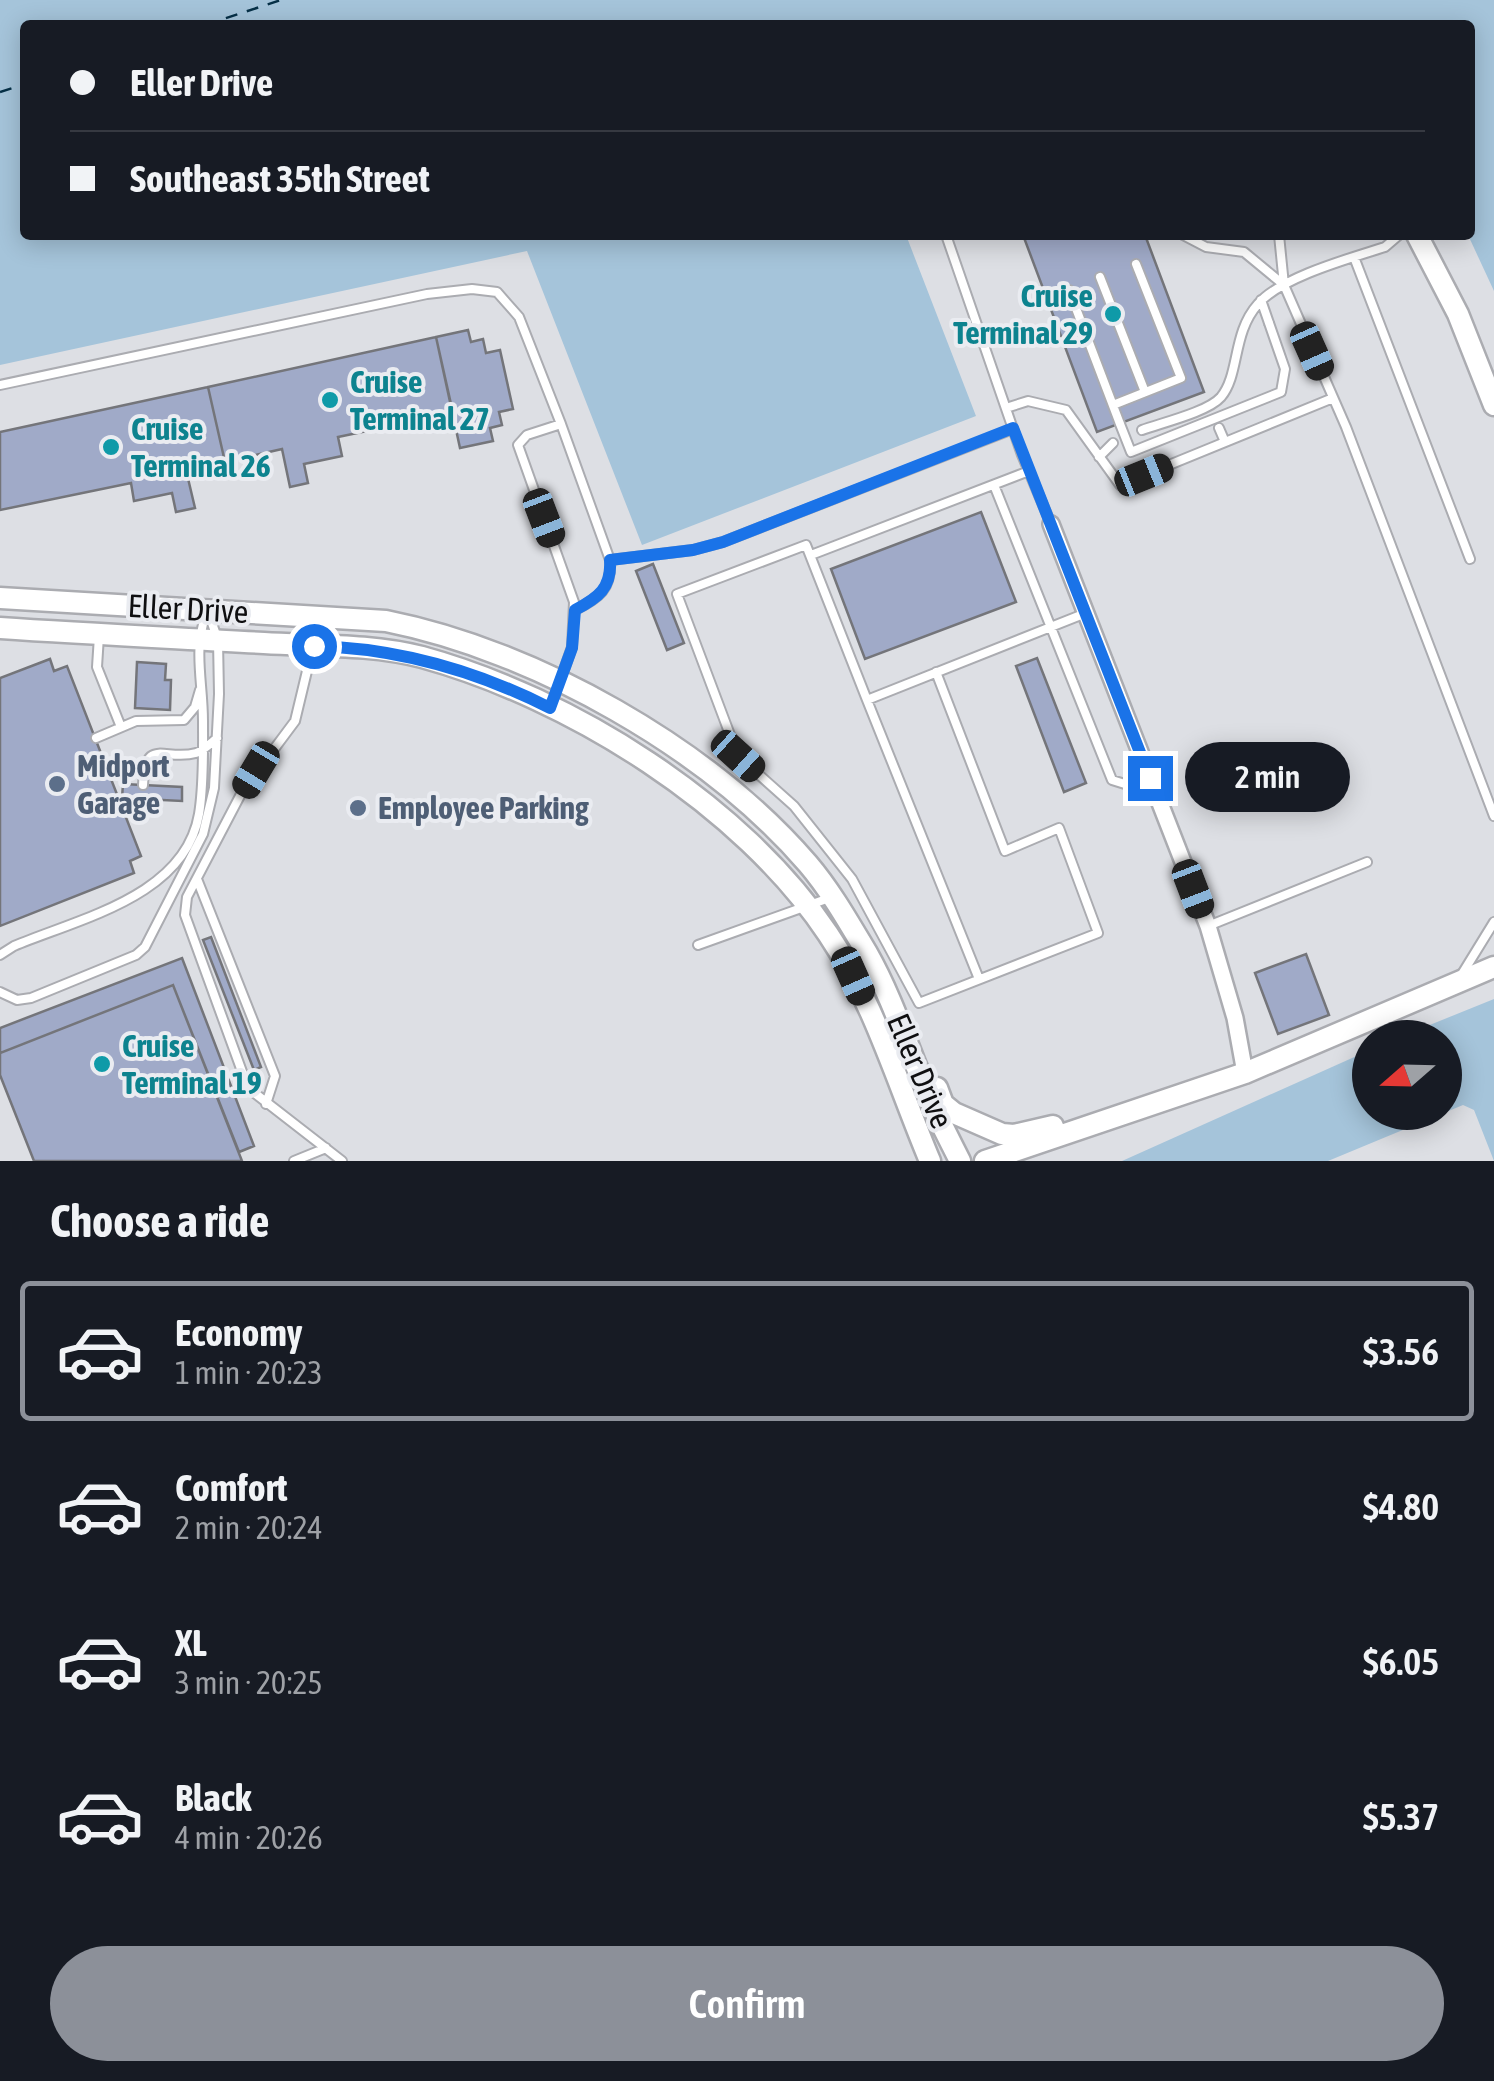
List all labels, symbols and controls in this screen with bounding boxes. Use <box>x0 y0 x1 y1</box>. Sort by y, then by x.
text: Eller Drive <box>130 61 273 104</box>
text: Southeast 35th Street <box>130 157 430 200</box>
place label: Cruise Terminal 29 <box>953 277 1093 351</box>
marker: Cruise Terminal 29 <box>1102 303 1124 325</box>
car <box>1286 317 1338 385</box>
place label: Cruise Terminal 27 <box>350 363 490 437</box>
marker: Cruise Terminal 27 <box>319 389 341 411</box>
place label: Cruise Terminal 26 <box>131 410 271 484</box>
marker: Cruise Terminal 26 <box>100 436 122 458</box>
car <box>1111 450 1177 500</box>
car <box>519 485 569 551</box>
street label: Eller Drive <box>127 587 249 630</box>
route start <box>292 624 337 669</box>
car <box>706 725 770 787</box>
car <box>228 737 284 803</box>
callout: 2 min <box>1185 743 1350 813</box>
place label: Midport Garage <box>77 747 170 821</box>
route end <box>1128 756 1173 801</box>
text: 2 min <box>1235 758 1300 795</box>
marker: Midport Garage <box>46 773 68 795</box>
place label: Employee Parking <box>378 789 589 826</box>
marker: Employee Parking <box>347 797 369 819</box>
car <box>1168 856 1218 922</box>
car <box>827 942 879 1010</box>
street label: Eller Drive <box>880 1008 961 1134</box>
north arrow <box>1352 1020 1462 1130</box>
map controls <box>1352 1020 1462 1130</box>
place label: Cruise Terminal 19 <box>122 1027 262 1101</box>
marker: Cruise Terminal 19 <box>91 1053 113 1075</box>
text: Choose a ride <box>50 1195 269 1247</box>
icon: car <box>55 1306 145 1396</box>
text: Economy <box>175 1311 302 1354</box>
text: $3.56 <box>1363 1330 1439 1373</box>
text: 1 min · 20:23 <box>175 1354 322 1391</box>
icon: car <box>55 1461 145 1551</box>
text: Comfort <box>175 1466 287 1509</box>
text: $4.80 <box>1363 1485 1439 1528</box>
text: 2 min · 20:24 <box>175 1509 322 1546</box>
icon: car <box>55 1616 145 1706</box>
text: XL <box>175 1621 207 1664</box>
text: $6.05 <box>1363 1640 1439 1683</box>
text: 3 min · 20:25 <box>175 1664 322 1701</box>
icon: car <box>55 1771 145 1861</box>
text: Black <box>175 1776 252 1819</box>
text: $5.37 <box>1363 1795 1439 1838</box>
text: 4 min · 20:26 <box>175 1819 322 1856</box>
button: Confirm <box>50 1946 1444 2061</box>

